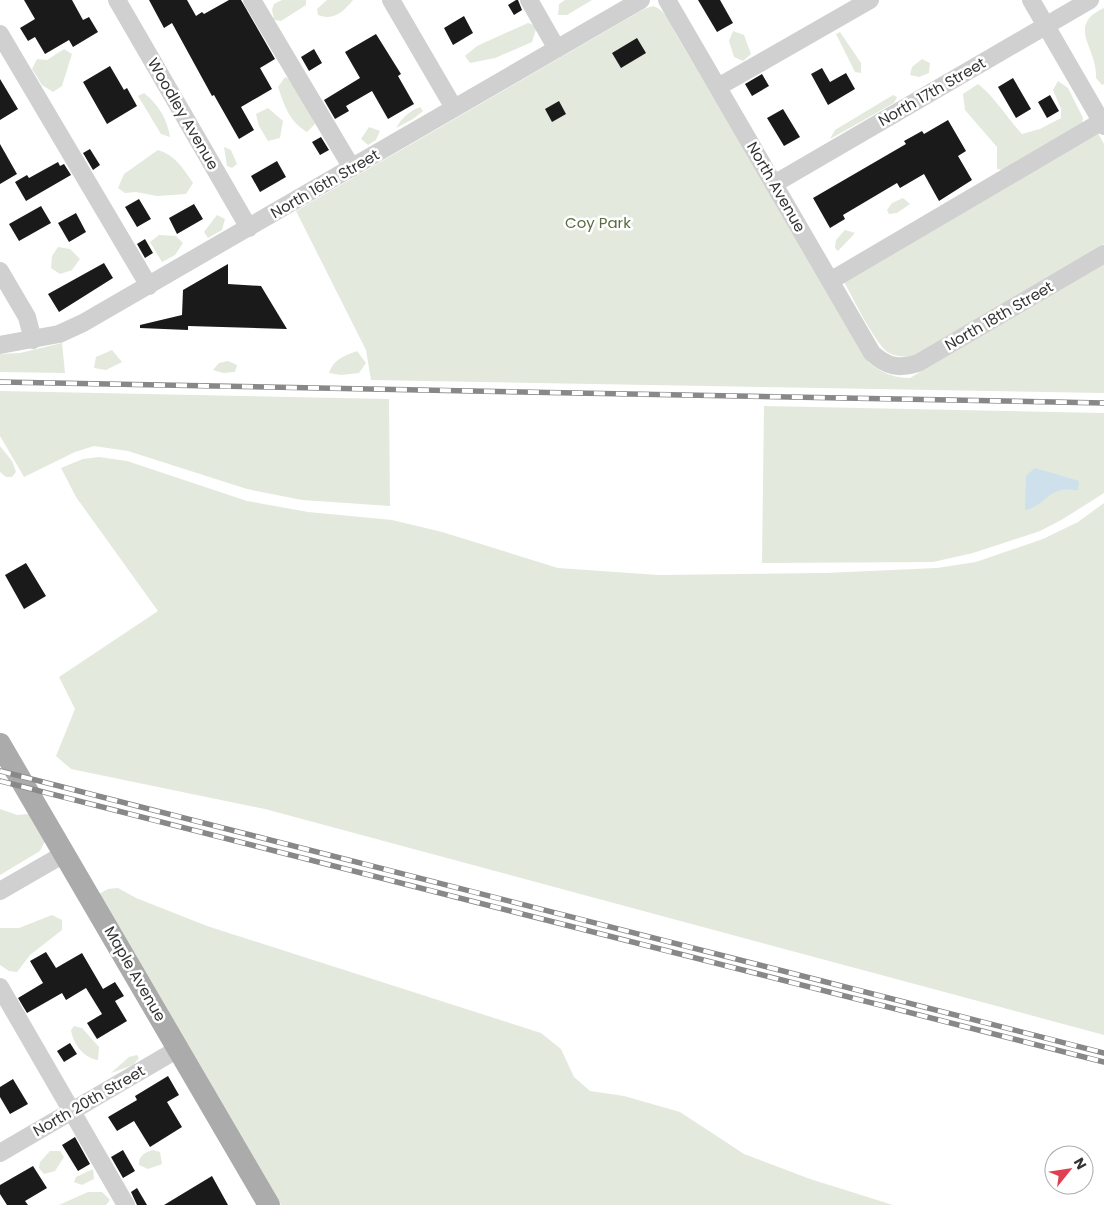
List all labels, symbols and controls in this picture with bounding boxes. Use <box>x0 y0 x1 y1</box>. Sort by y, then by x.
street label: North 17th Street <box>874 52 989 131</box>
street label: Woodley Avenue <box>143 54 224 173</box>
street label: North Avenue <box>742 138 811 236</box>
street label: North 16th Street <box>267 144 383 223</box>
park label: Coy Park <box>565 212 631 233</box>
street label: North 18th Street <box>941 276 1057 355</box>
street label: Maple Avenue <box>100 922 171 1025</box>
street label: North 20th Street <box>29 1060 148 1141</box>
north arrow <box>1044 1145 1094 1195</box>
text: N <box>1069 1154 1092 1173</box>

